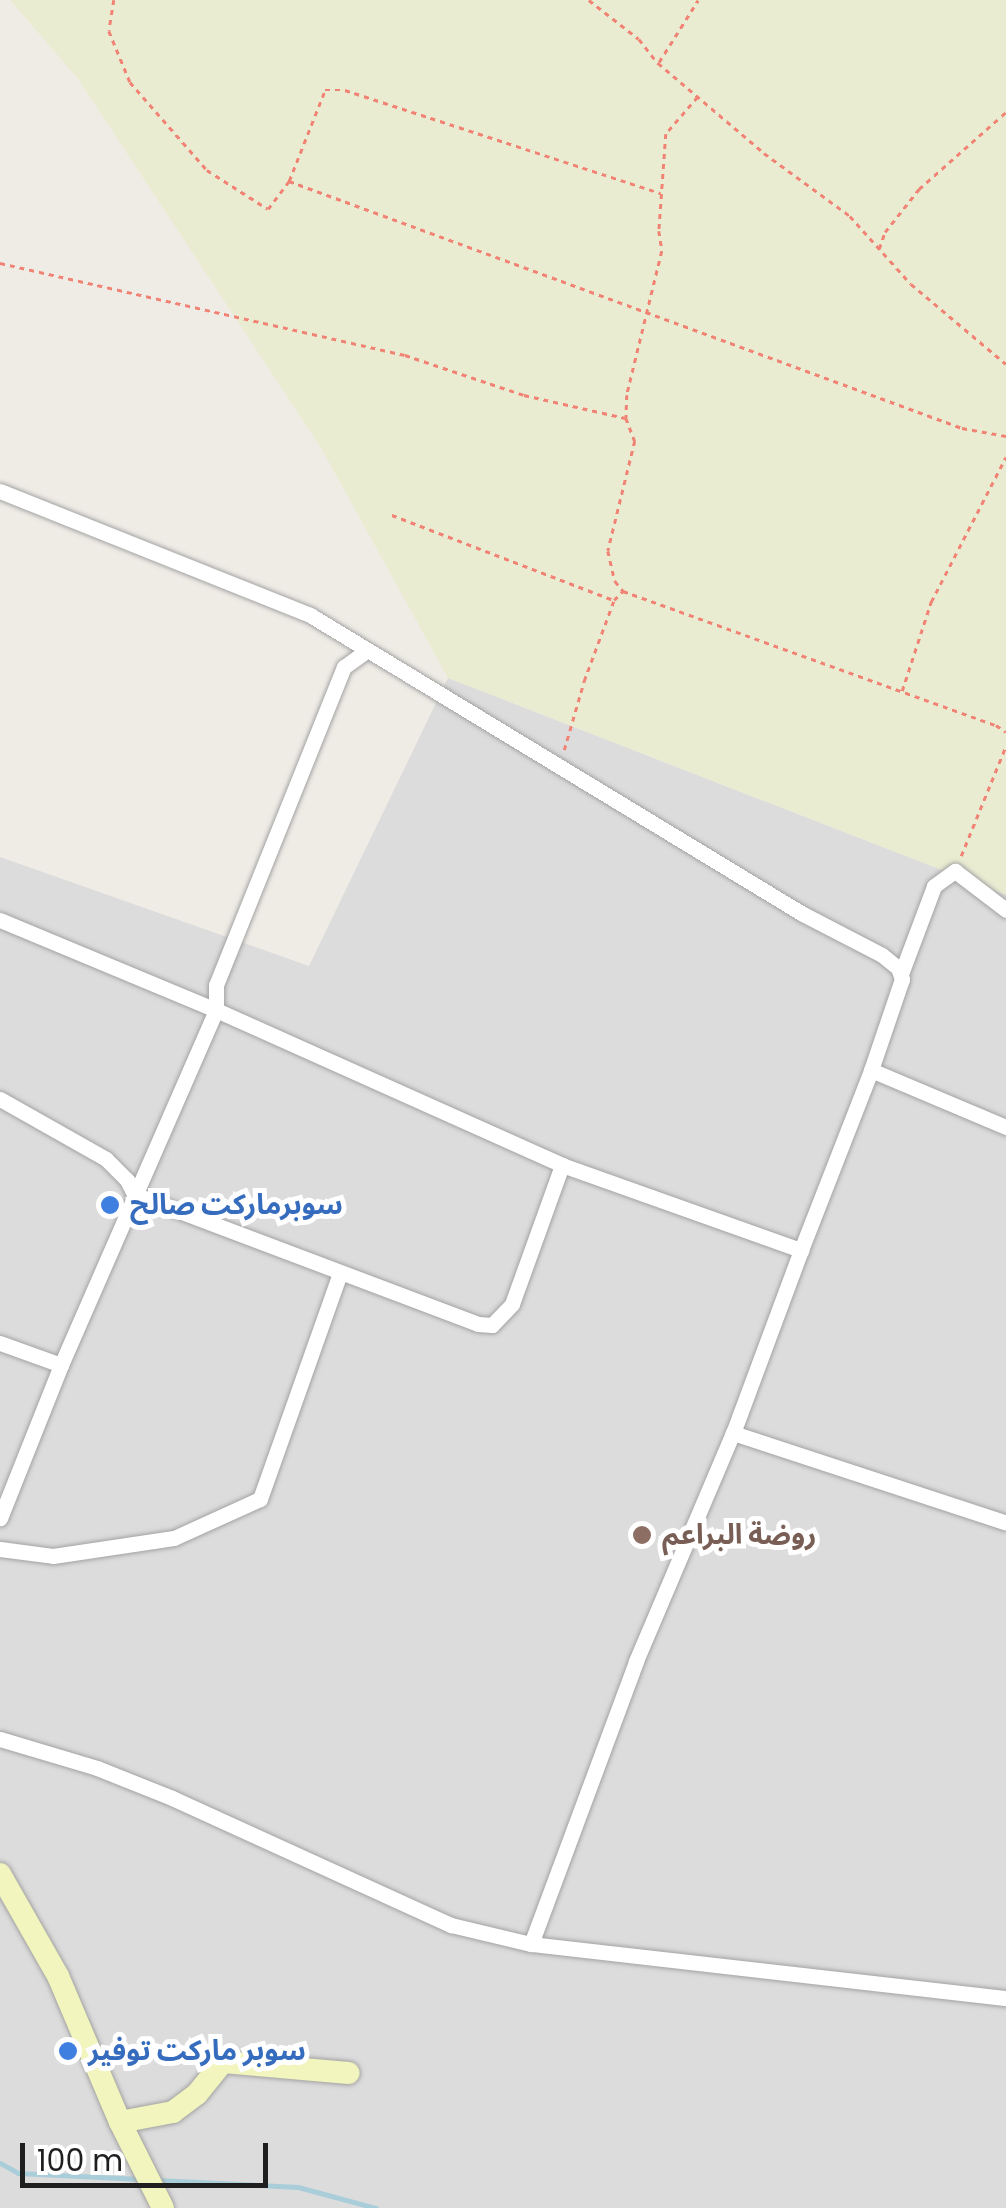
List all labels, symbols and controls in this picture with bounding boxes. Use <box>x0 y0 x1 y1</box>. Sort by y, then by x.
place label: سوبرماركت صالح <box>130 1188 343 1222</box>
marker: سوبرماركت صالح <box>99 1194 121 1216</box>
place label: روضة البراعم <box>662 1518 817 1552</box>
marker: روضة البراعم <box>631 1524 653 1546</box>
place label: سوبر ماركت توفير <box>88 2034 306 2068</box>
marker: سوبر ماركت توفير <box>57 2040 79 2062</box>
scale bar <box>25 2123 272 2185</box>
text: 100 m <box>37 2139 123 2182</box>

